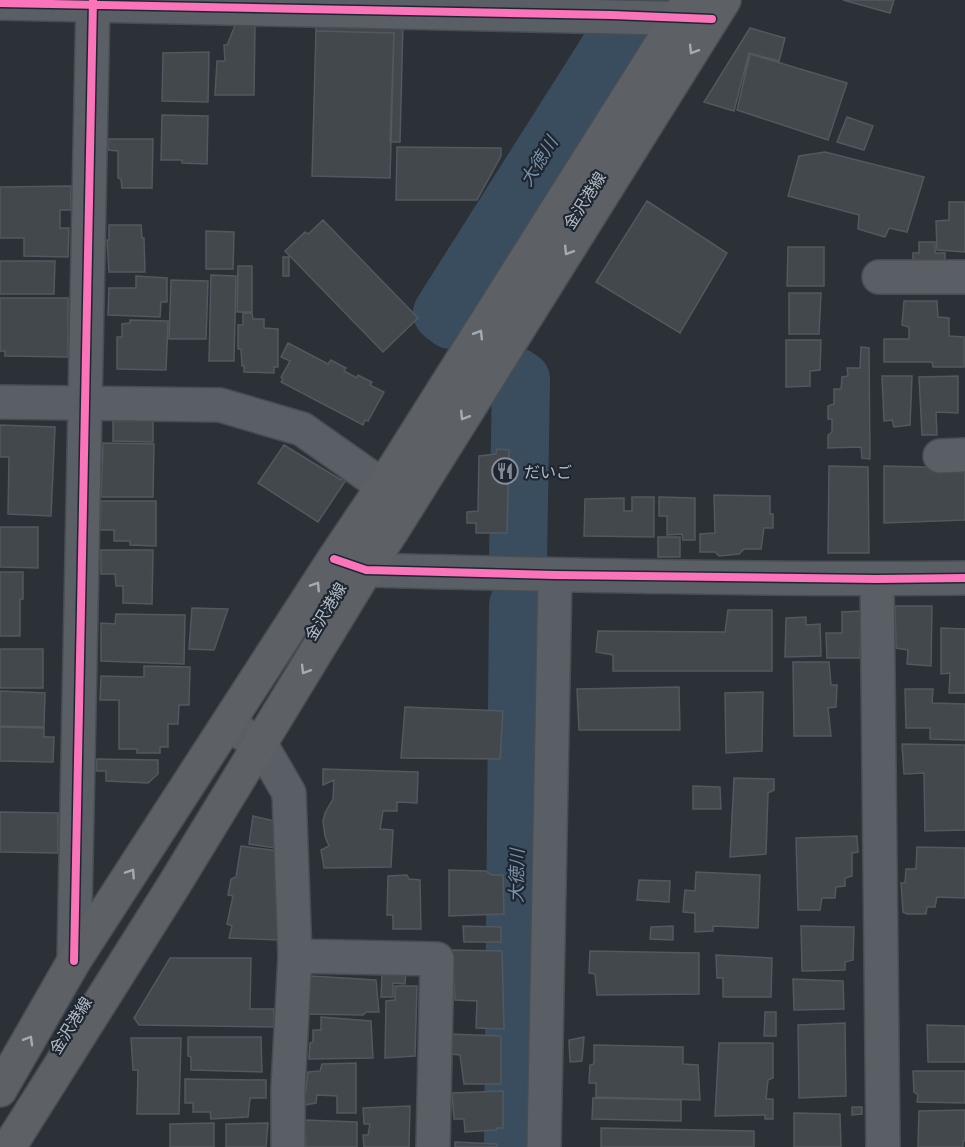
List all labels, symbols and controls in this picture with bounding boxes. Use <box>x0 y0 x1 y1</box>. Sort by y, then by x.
one-way arrow <box>689 44 701 54</box>
water label: 大徳川 <box>514 131 563 190</box>
street label: 金沢港線 <box>559 168 609 232</box>
one-way arrow <box>564 244 575 255</box>
one-way arrow <box>471 330 483 340</box>
one-way arrow <box>460 410 472 420</box>
restaurant icon: だいご <box>490 456 520 486</box>
place label: だいご <box>524 462 572 481</box>
street label: 金沢港線 <box>300 579 350 643</box>
one-way arrow <box>309 582 321 592</box>
one-way arrow <box>300 664 312 674</box>
water label: 大徳川 <box>505 847 528 903</box>
one-way arrow <box>123 869 134 880</box>
street label: 金沢港線 <box>45 993 95 1057</box>
one-way arrow <box>22 1036 33 1046</box>

